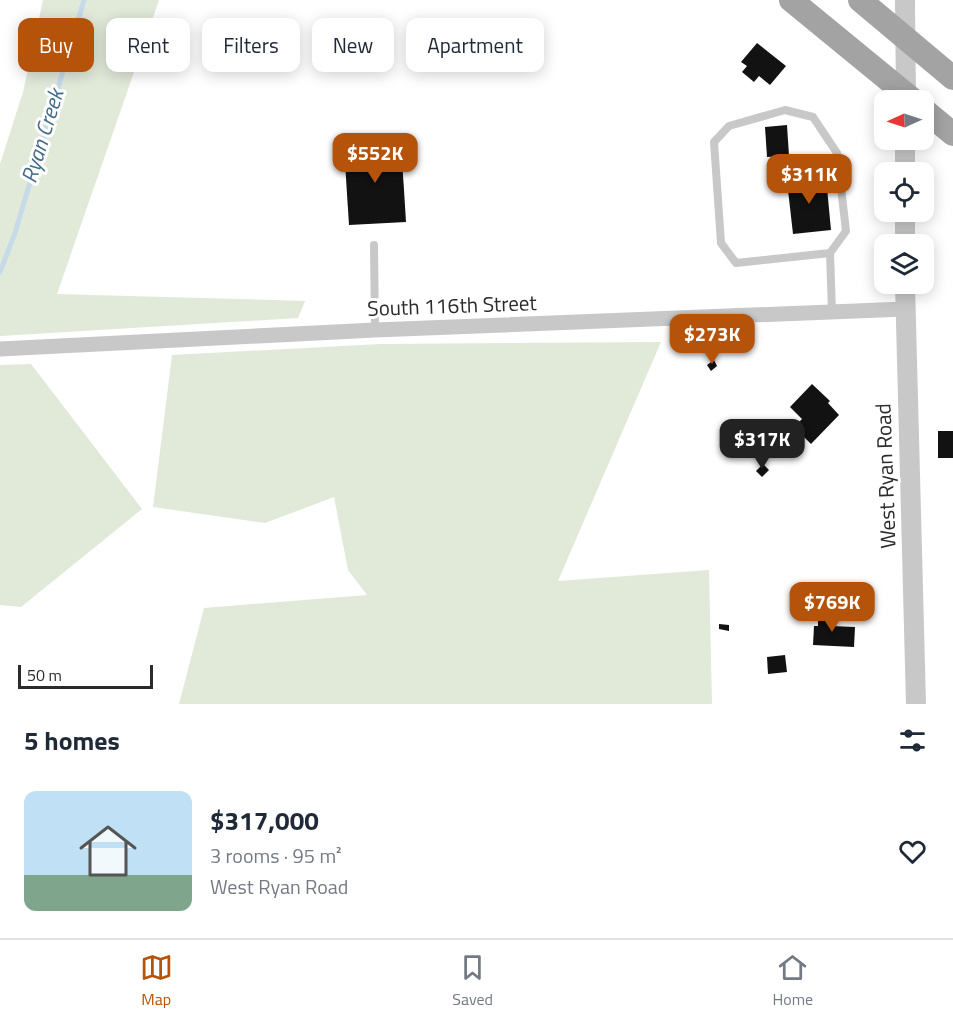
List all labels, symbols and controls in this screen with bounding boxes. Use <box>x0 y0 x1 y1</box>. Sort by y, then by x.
chip: Buy <box>18 18 94 72</box>
chip: Rent <box>106 18 190 72</box>
chip: Filters <box>202 18 300 72</box>
chip: New <box>312 18 394 72</box>
chip: Apartment <box>406 18 544 72</box>
water label: Ryan Creek <box>12 83 73 187</box>
north arrow <box>874 90 934 150</box>
map controls <box>874 90 934 294</box>
pin: $552K <box>333 133 417 184</box>
text: $552K <box>347 137 403 168</box>
pin: $311K <box>767 154 851 205</box>
text: $311K <box>781 158 837 189</box>
button: locate <box>874 162 934 222</box>
button: layers <box>874 234 934 294</box>
street label: South 116th Street <box>367 286 538 324</box>
pin: $273K <box>670 314 754 365</box>
text: $273K <box>684 318 740 349</box>
street label: West Ryan Road <box>866 403 904 549</box>
pin: $317K <box>720 419 804 470</box>
text: $317K <box>734 423 790 454</box>
pin: $769K <box>790 582 874 633</box>
text: $769K <box>804 586 860 617</box>
scale bar <box>18 662 153 690</box>
text: 50 m <box>27 663 62 687</box>
text: 5 homes <box>24 721 120 760</box>
icon: filters <box>896 724 929 757</box>
text: $317,000 <box>210 801 319 840</box>
icon: home <box>72 815 144 887</box>
icon: heart <box>896 835 929 868</box>
text: 3 rooms · 95 m² <box>210 840 342 871</box>
text: West Ryan Road <box>210 871 348 902</box>
tab: Map <box>140 951 173 1011</box>
tab: Saved <box>452 951 493 1011</box>
tab: Home <box>773 951 813 1011</box>

